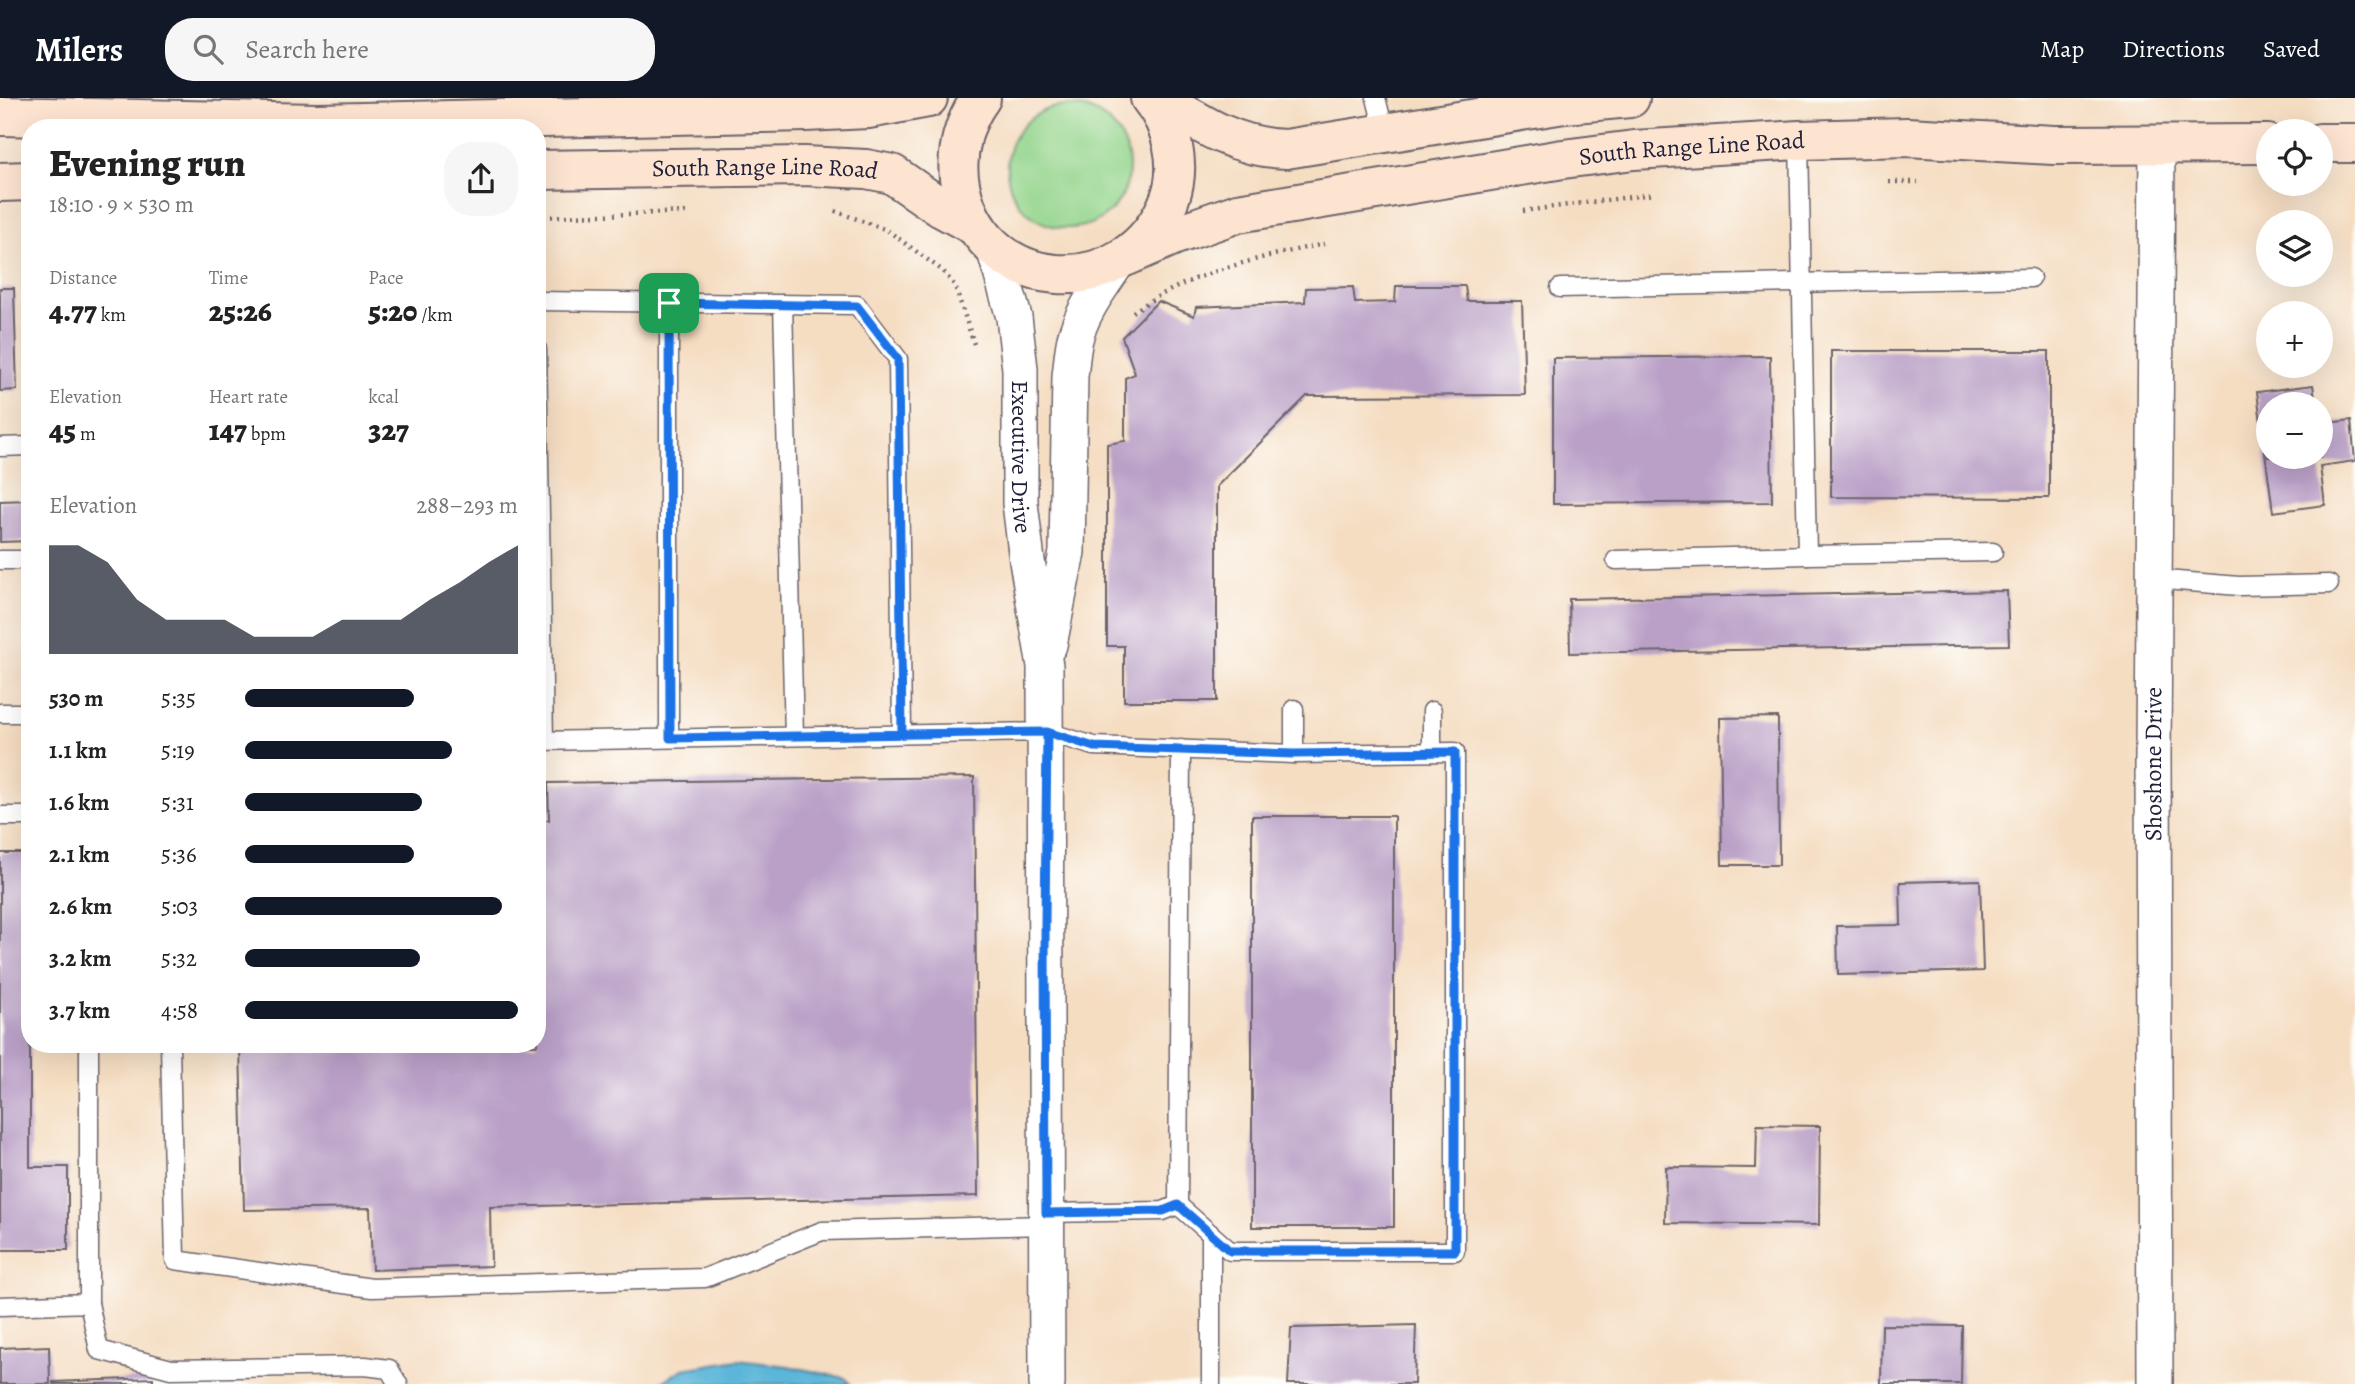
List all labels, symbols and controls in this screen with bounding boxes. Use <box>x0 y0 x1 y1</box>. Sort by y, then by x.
search box <box>165 18 655 81</box>
text: Milers <box>35 27 123 72</box>
icon: search <box>189 30 227 68</box>
text: Search here <box>245 32 369 67</box>
text: Map <box>2040 33 2084 65</box>
text: Directions <box>2122 33 2225 65</box>
text: Saved <box>2263 33 2320 65</box>
map controls <box>2256 119 2333 469</box>
button: locate <box>2256 119 2333 196</box>
street label: South Range Line Road <box>1577 124 1806 173</box>
text: Evening run <box>49 137 246 189</box>
button: share <box>444 142 518 216</box>
street label: South Range Line Road <box>652 150 881 187</box>
text: 18:10 · 9 × 530 m <box>49 189 194 220</box>
button: layers <box>2256 210 2333 287</box>
text: Distance <box>49 265 117 291</box>
text: Time <box>209 265 248 291</box>
text: Pace <box>368 265 404 291</box>
pin <box>639 273 699 333</box>
icon: arrive <box>650 284 688 322</box>
text: 4.77 <box>49 291 97 331</box>
text: 25:26 <box>209 291 272 331</box>
text: 5:20 <box>368 291 417 331</box>
button: + <box>2256 301 2333 378</box>
text: km <box>97 302 126 328</box>
text: /km <box>417 302 453 328</box>
street label: Executive Drive <box>1004 380 1040 535</box>
text: Elevation <box>49 384 122 410</box>
text: Heart rate <box>209 384 288 410</box>
text: kcal <box>368 384 399 410</box>
button: − <box>2256 392 2333 469</box>
text: 45 <box>49 410 76 450</box>
text: 147 <box>209 410 247 450</box>
text: 327 <box>368 410 409 450</box>
text: m <box>76 421 96 447</box>
text: bpm <box>247 421 286 447</box>
text: Elevation <box>49 490 137 521</box>
text: 288–293 m <box>416 490 518 521</box>
text: 530 m <box>49 683 104 714</box>
text: 5:35 <box>161 683 196 714</box>
street label: Shoshone Drive <box>2137 687 2169 841</box>
text: 1.1 km <box>49 735 107 766</box>
text: 5:19 <box>161 735 195 766</box>
text: 1.6 km <box>49 787 109 818</box>
text: 5:31 <box>161 787 194 818</box>
text: 2.1 km <box>49 839 110 870</box>
text: 5:36 <box>161 839 197 870</box>
text: 2.6 km <box>49 891 112 922</box>
text: 5:03 <box>161 891 198 922</box>
text: 3.2 km <box>49 943 112 974</box>
text: 5:32 <box>161 943 197 974</box>
text: 3.7 km <box>49 995 110 1026</box>
text: 4:58 <box>161 995 198 1026</box>

